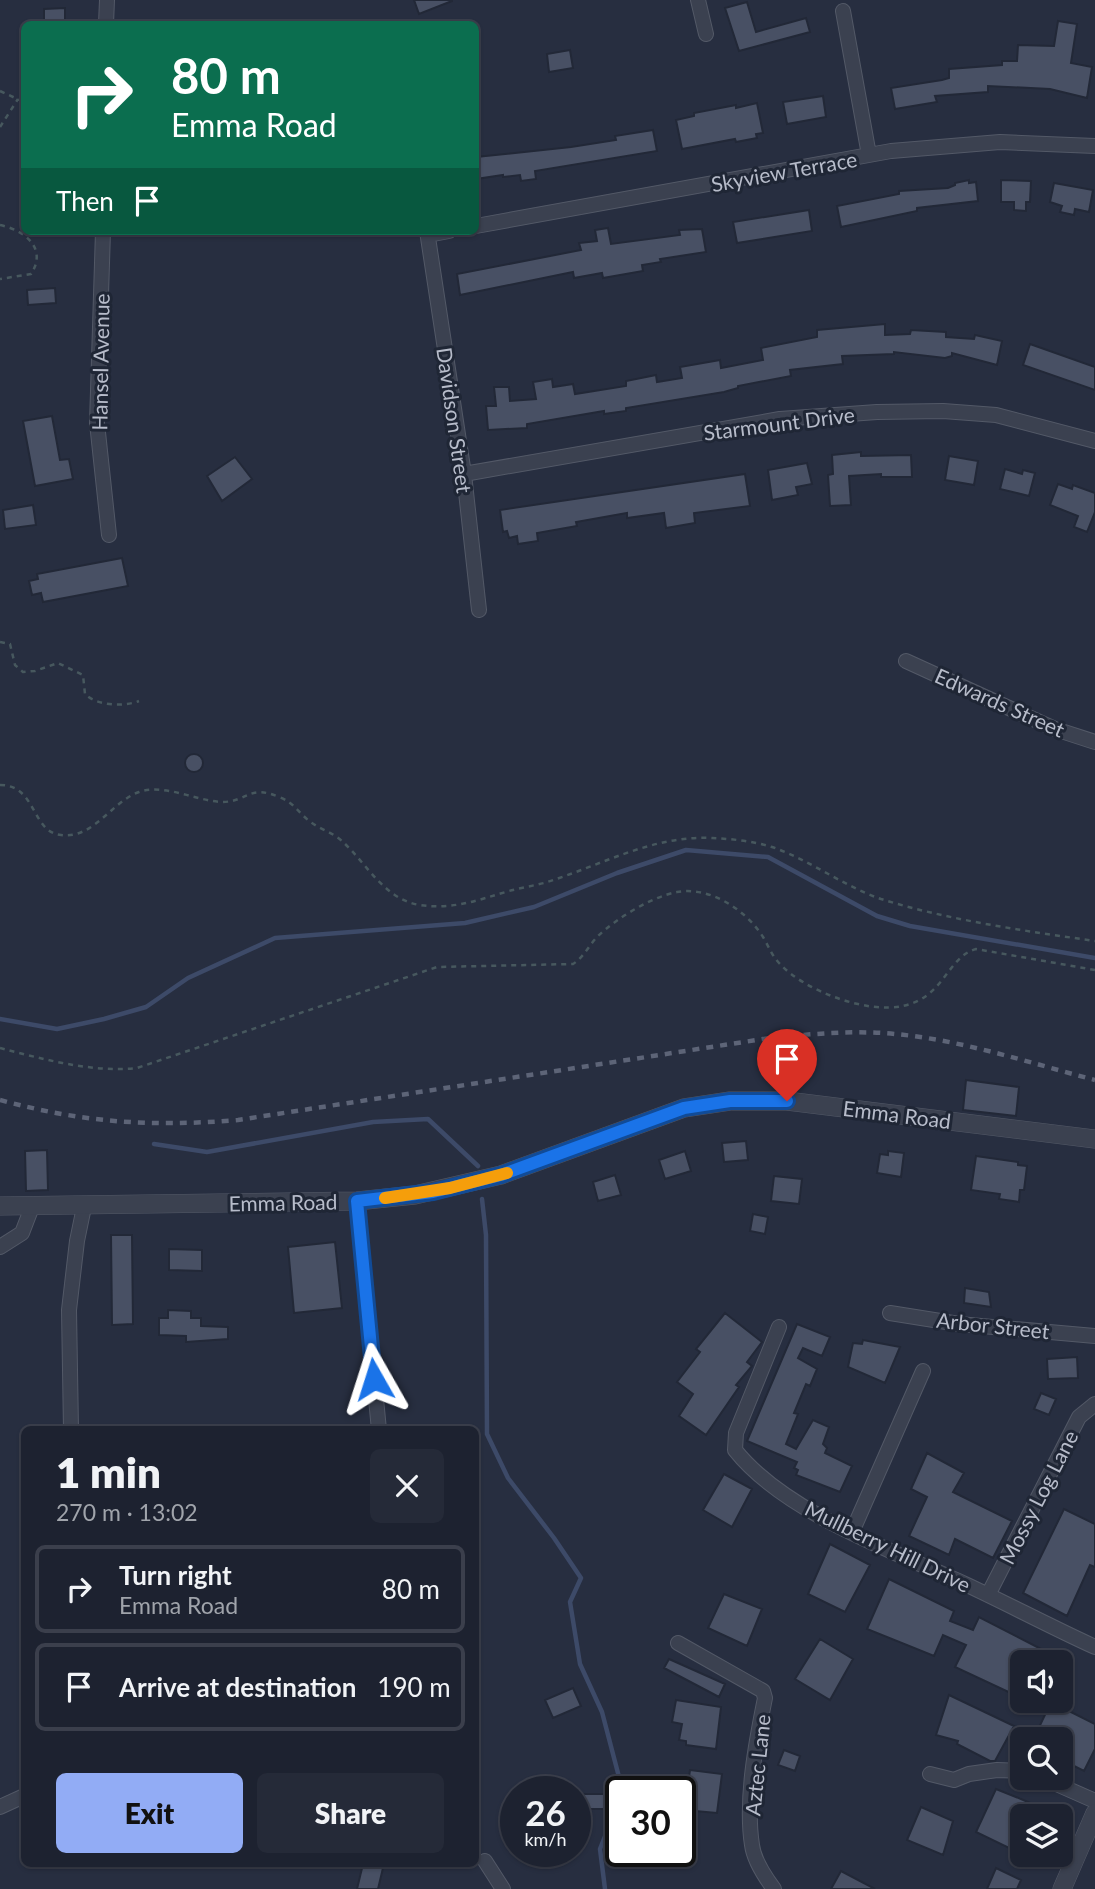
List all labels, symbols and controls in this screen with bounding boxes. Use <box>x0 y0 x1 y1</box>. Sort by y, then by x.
text: 80 m <box>171 46 281 104</box>
icon: right <box>56 49 147 140</box>
text: Emma Road <box>171 105 337 144</box>
street label: Skyview Terrace <box>709 146 859 196</box>
icon: arrive <box>128 182 166 220</box>
text: Then <box>56 185 114 217</box>
street label: Hansel Avenue <box>86 293 114 431</box>
street label: Davidson Street <box>432 346 478 495</box>
street label: Starmount Drive <box>702 401 856 445</box>
street label: Edwards Street <box>931 662 1069 742</box>
pin <box>757 1029 817 1101</box>
icon: arrive <box>768 1040 806 1078</box>
street label: Emma Road <box>841 1095 953 1133</box>
street label: Emma Road <box>228 1189 338 1215</box>
street label: Arbor Street <box>935 1307 1051 1343</box>
position arrow <box>337 1342 411 1416</box>
street label: Mossy Log Lane <box>994 1426 1082 1568</box>
text: 1 min <box>56 1447 161 1497</box>
button: close <box>370 1449 444 1523</box>
street label: Mullberry Hill Drive <box>801 1495 975 1597</box>
text: 270 m · 13:02 <box>56 1498 198 1526</box>
text: Turn right <box>119 1559 232 1591</box>
icon: right <box>60 1570 98 1608</box>
text: 80 m <box>382 1573 440 1605</box>
text: Emma Road <box>119 1591 238 1619</box>
map controls <box>1010 1650 1073 1867</box>
button: sound <box>1010 1650 1073 1713</box>
icon: arrive <box>60 1668 98 1706</box>
text: Arrive at destination <box>119 1671 356 1703</box>
text: 190 m <box>377 1671 451 1703</box>
street label: Aztec Lane <box>739 1713 775 1817</box>
button: search <box>1010 1727 1073 1790</box>
button: Exit <box>56 1773 243 1853</box>
button: Share <box>257 1773 444 1853</box>
speed limit sign: 30 <box>605 1776 696 1867</box>
text: 26 <box>525 1791 566 1833</box>
button: layers <box>1010 1804 1073 1867</box>
text: km/h <box>524 1828 567 1850</box>

